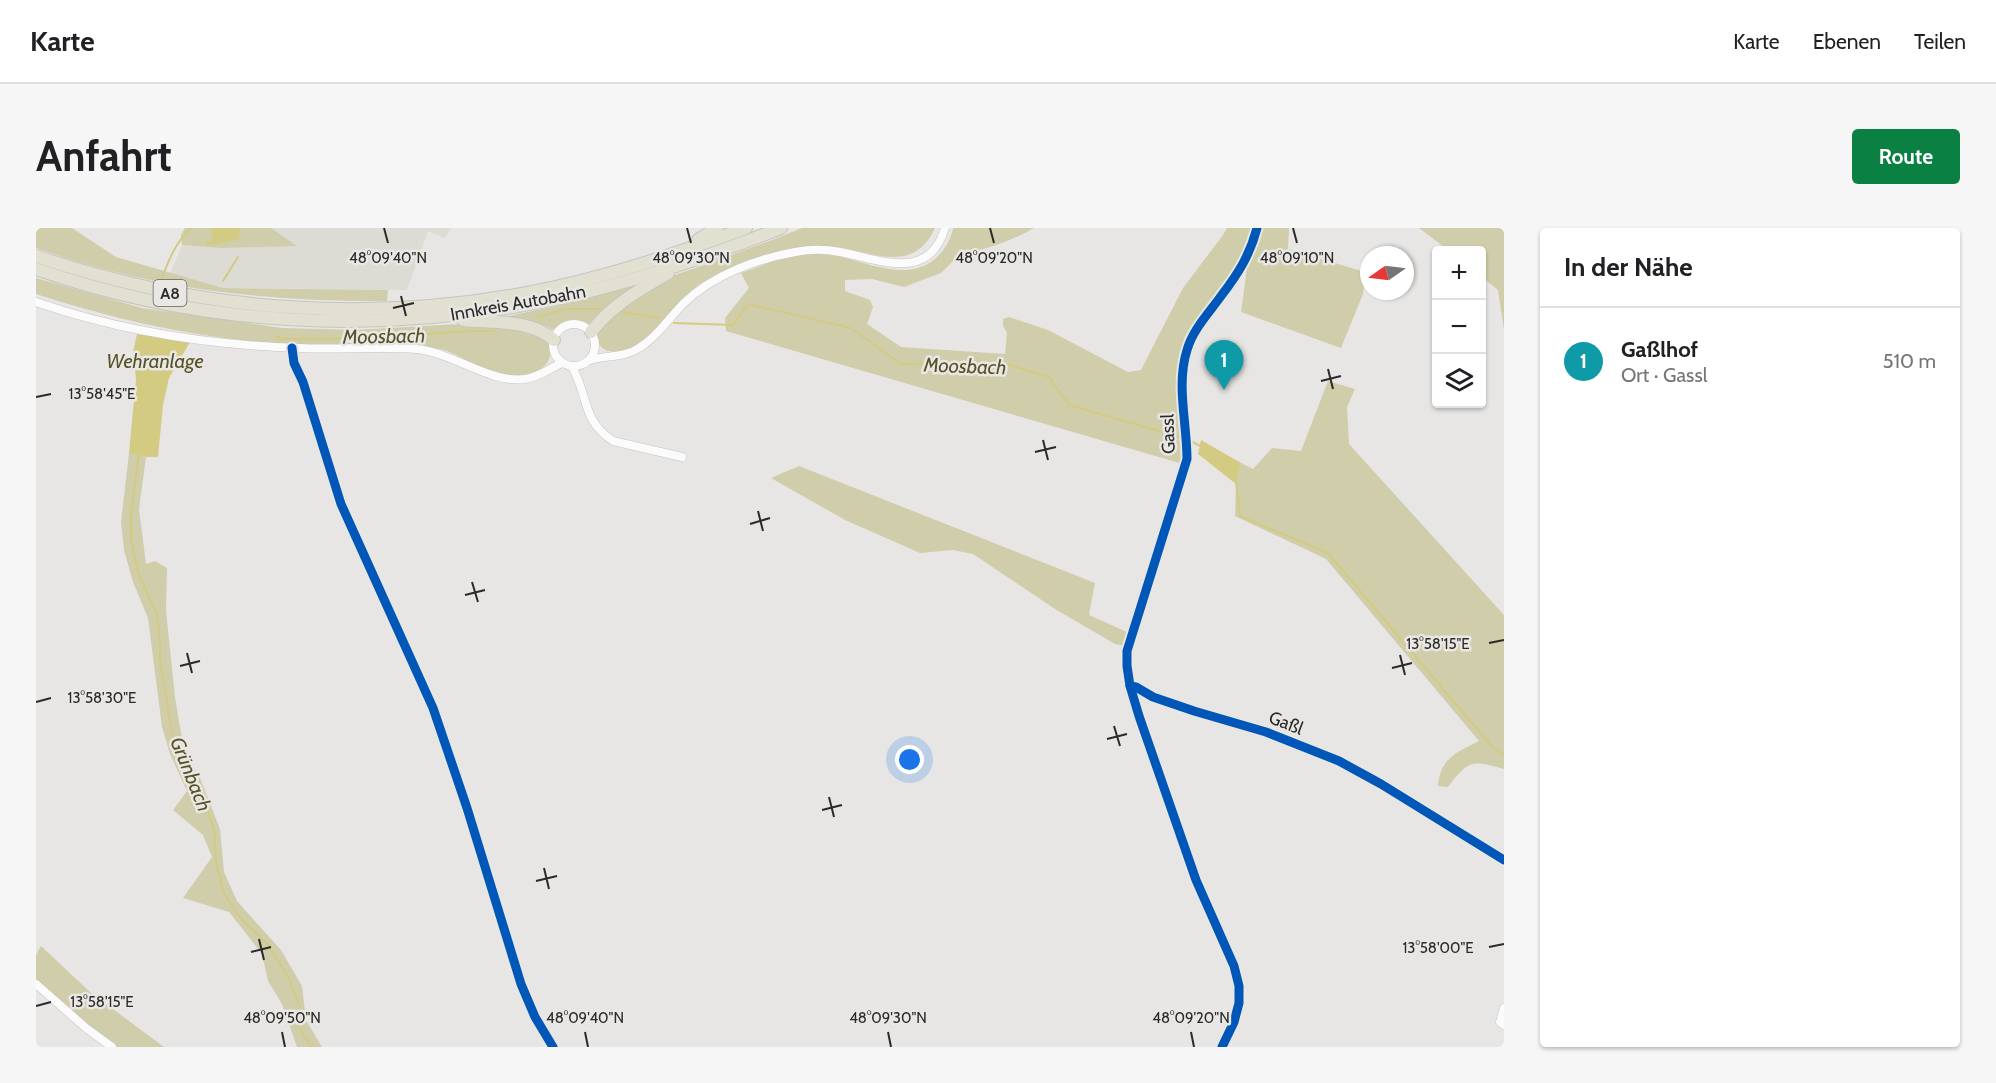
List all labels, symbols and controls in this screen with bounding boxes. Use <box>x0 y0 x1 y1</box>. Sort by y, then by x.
text: Karte <box>30 24 95 58</box>
text: Karte <box>1733 29 1780 54</box>
text: Ebenen <box>1813 29 1881 54</box>
text: Teilen <box>1914 29 1966 54</box>
button: Route <box>1852 129 1960 184</box>
text: Anfahrt <box>36 130 172 182</box>
north arrow <box>1360 246 1414 300</box>
map controls <box>1432 246 1486 408</box>
button: + <box>1432 246 1486 300</box>
text: 48°09'40"N <box>349 249 427 267</box>
text: 48°09'30"N <box>652 249 730 267</box>
text: 48°09'20"N <box>955 249 1033 267</box>
text: 48°09'10"N <box>1260 249 1334 267</box>
text: In der Nähe <box>1564 251 1693 283</box>
road number: A8 <box>154 280 186 306</box>
street label: Innkreis Autobahn <box>448 280 588 326</box>
button: − <box>1432 300 1486 354</box>
water label: Moosbach <box>341 323 426 349</box>
text: Gaßlhof <box>1621 336 1698 363</box>
pin: 1 <box>1204 340 1244 390</box>
water label: Wehranlage <box>106 349 204 373</box>
text: 1 <box>1580 349 1587 373</box>
text: 510 m <box>1883 349 1936 373</box>
water label: Moosbach <box>922 353 1007 379</box>
button: layers <box>1432 354 1486 408</box>
text: Ort · Gassl <box>1621 363 1707 387</box>
text: 13°58'45"E <box>69 385 135 403</box>
street label: Gassl <box>1156 413 1180 454</box>
text: 13°58'15"E <box>1406 635 1470 653</box>
text: 13°58'30"E <box>68 689 136 707</box>
street label: Gaßl <box>1266 706 1307 740</box>
water label: Grünbach <box>165 733 217 815</box>
your location <box>895 745 924 774</box>
text: 13°58'00"E <box>1402 939 1474 957</box>
text: 13°58'15"E <box>70 993 134 1011</box>
text: 48°09'50"N <box>243 1009 321 1027</box>
text: 48°09'40"N <box>546 1009 624 1027</box>
text: 48°09'30"N <box>849 1009 927 1027</box>
text: 48°09'20"N <box>1152 1009 1230 1027</box>

